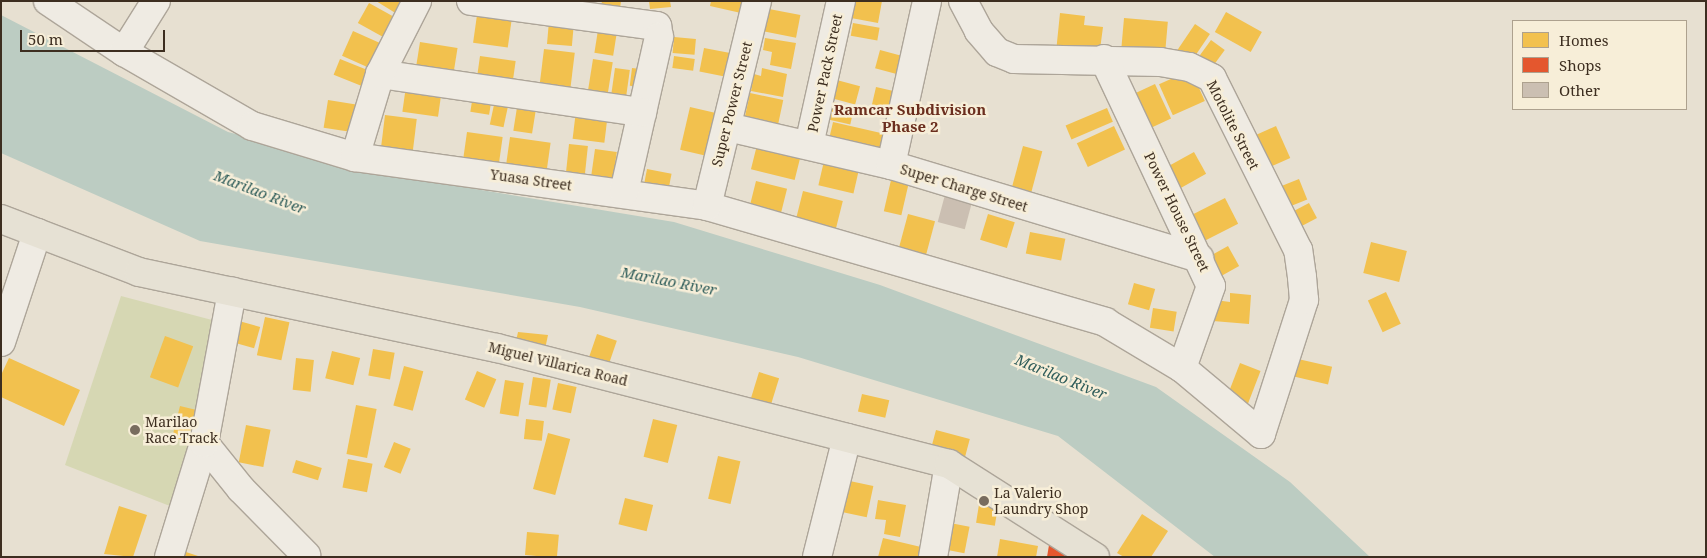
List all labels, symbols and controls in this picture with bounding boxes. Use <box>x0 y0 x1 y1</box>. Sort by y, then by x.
street label: Power Pack Street <box>804 12 846 134</box>
scale bar <box>22 20 168 52</box>
legend <box>1512 20 1687 110</box>
text: 50 m <box>28 29 63 49</box>
text: Homes <box>1559 30 1609 50</box>
street label: Super Power Street <box>708 40 756 168</box>
text: Shops <box>1559 55 1601 75</box>
street label: Motolite Street <box>1203 77 1263 173</box>
text: Other <box>1559 80 1600 100</box>
district label: Ramcar Subdivision Phase 2 <box>834 100 986 135</box>
street label: Power House Street <box>1141 149 1213 275</box>
street label: Super Charge Street <box>898 161 1030 215</box>
water label: Marilao River <box>211 166 309 218</box>
street label: Yuasa Street <box>489 166 573 194</box>
water label: Marilao River <box>620 263 718 299</box>
street label: Miguel Villarica Road <box>486 339 630 389</box>
water label: Marilao River <box>1013 350 1109 404</box>
place label: Marilao Race Track <box>145 414 218 447</box>
marker: Marilao Race Track <box>129 424 141 436</box>
place label: La Valerio Laundry Shop <box>994 485 1088 518</box>
marker: La Valerio Laundry Shop <box>978 495 990 507</box>

